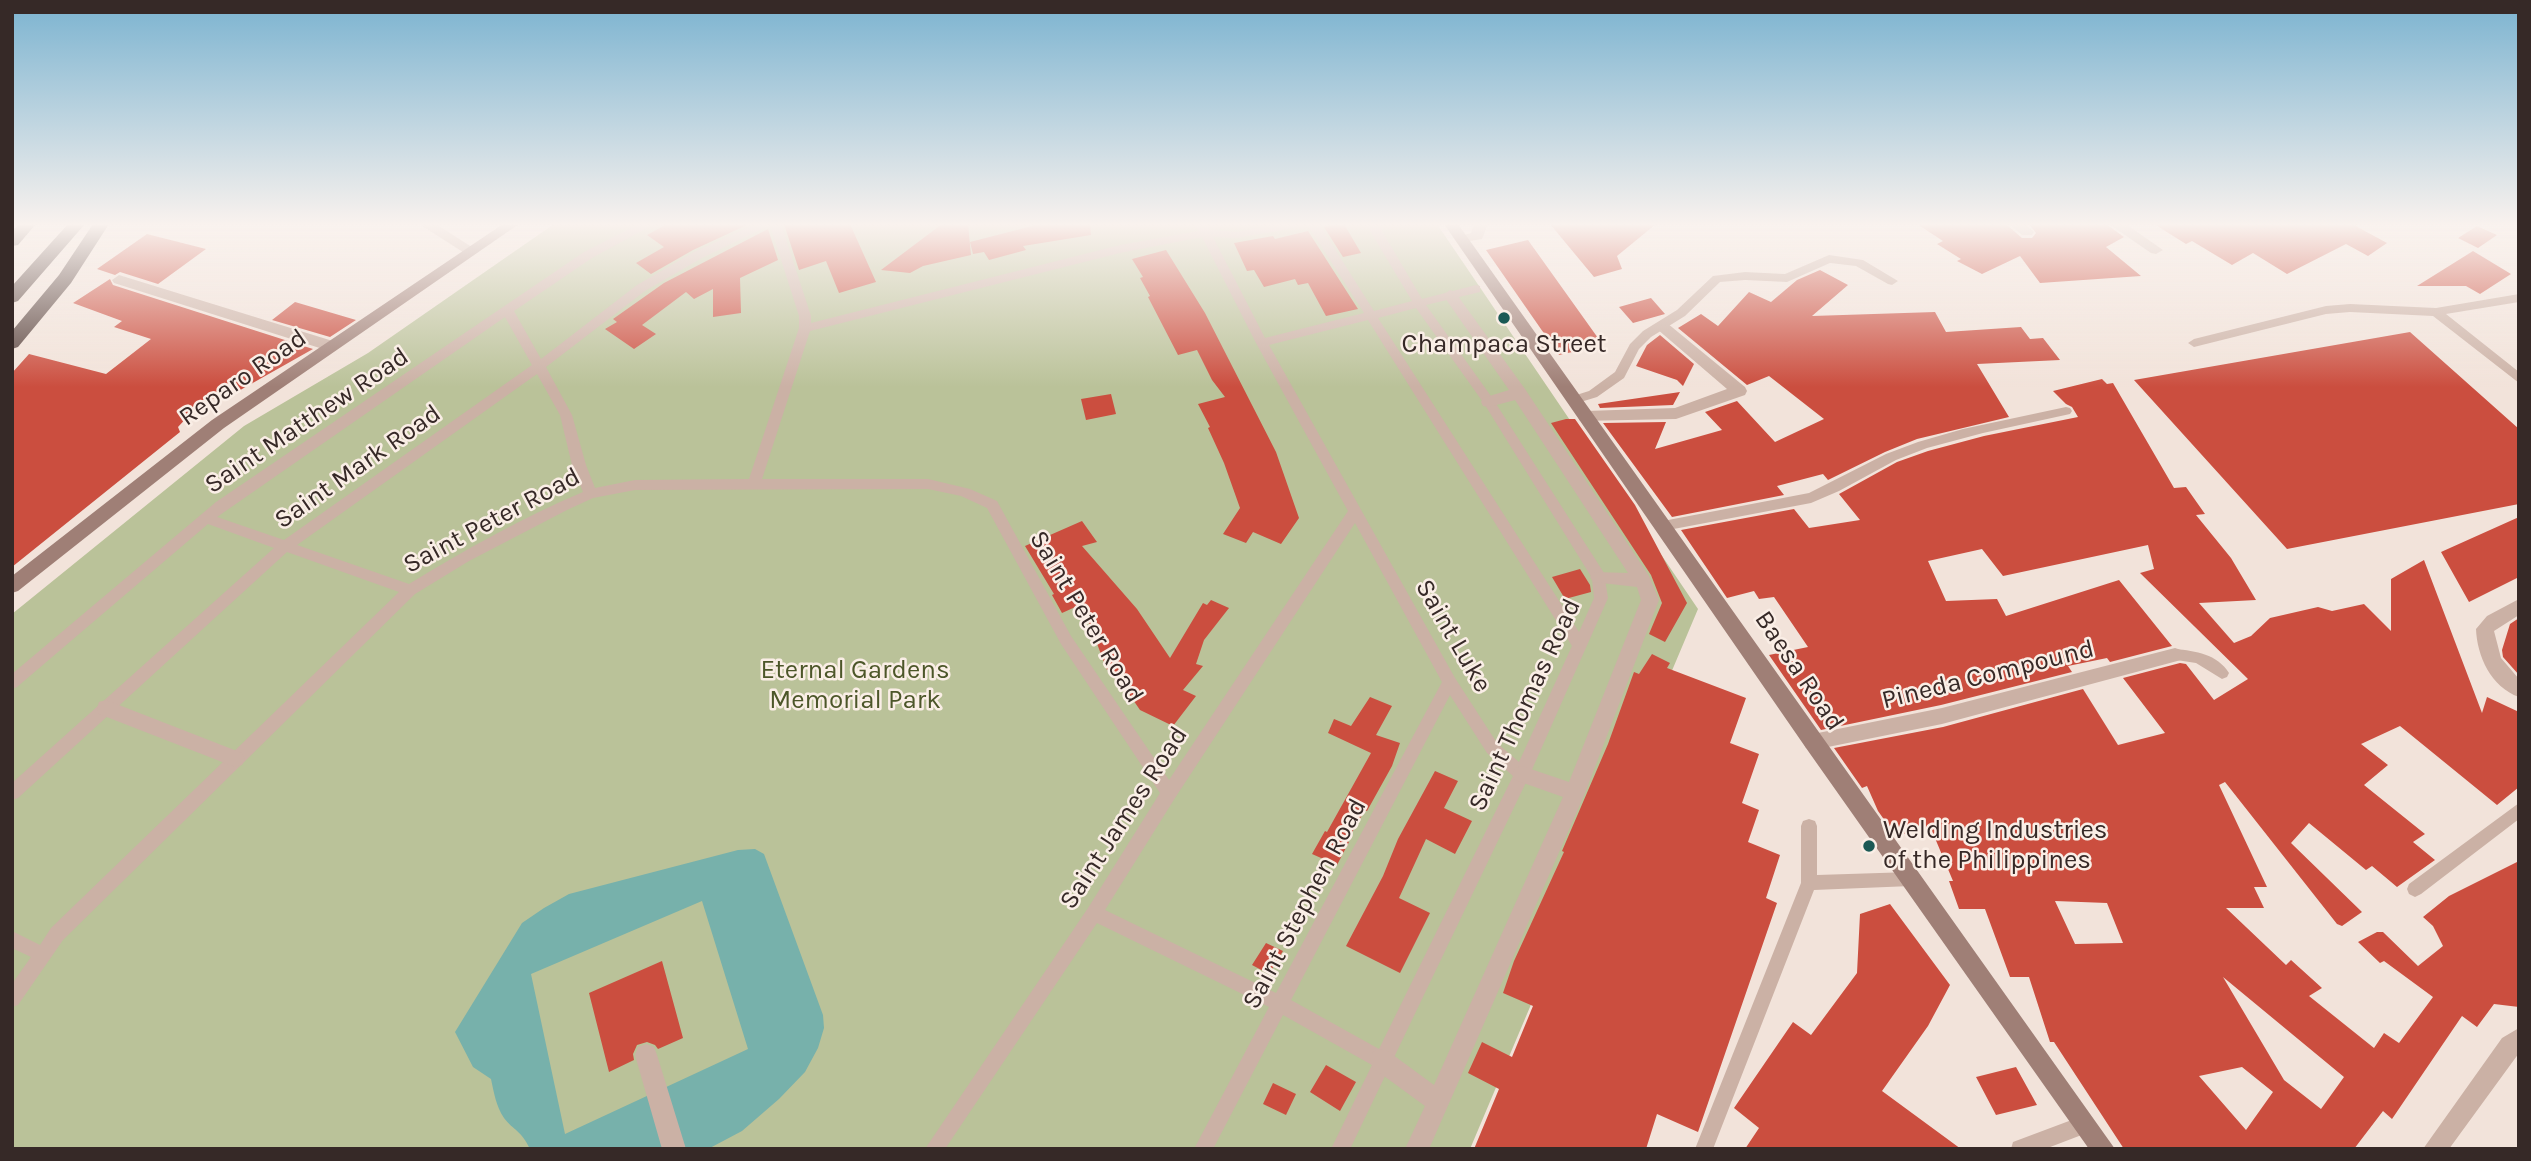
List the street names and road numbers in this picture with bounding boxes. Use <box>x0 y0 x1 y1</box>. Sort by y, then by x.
street label: Reparo Road <box>173 323 313 433</box>
street label: Saint Matthew Road <box>199 341 415 501</box>
street label: Saint Mark Road <box>269 398 447 536</box>
street label: Saint Peter Road <box>398 461 586 581</box>
street label: Saint Peter Road <box>1022 525 1150 709</box>
street label: Saint Luke <box>1408 574 1498 698</box>
street label: Saint Thomas Road <box>1462 594 1588 816</box>
street label: Baesa Road <box>1748 605 1850 737</box>
street label: Pineda Compound <box>1879 634 2097 716</box>
street label: Saint James Road <box>1053 721 1195 915</box>
street label: Saint Stephen Road <box>1236 793 1374 1015</box>

